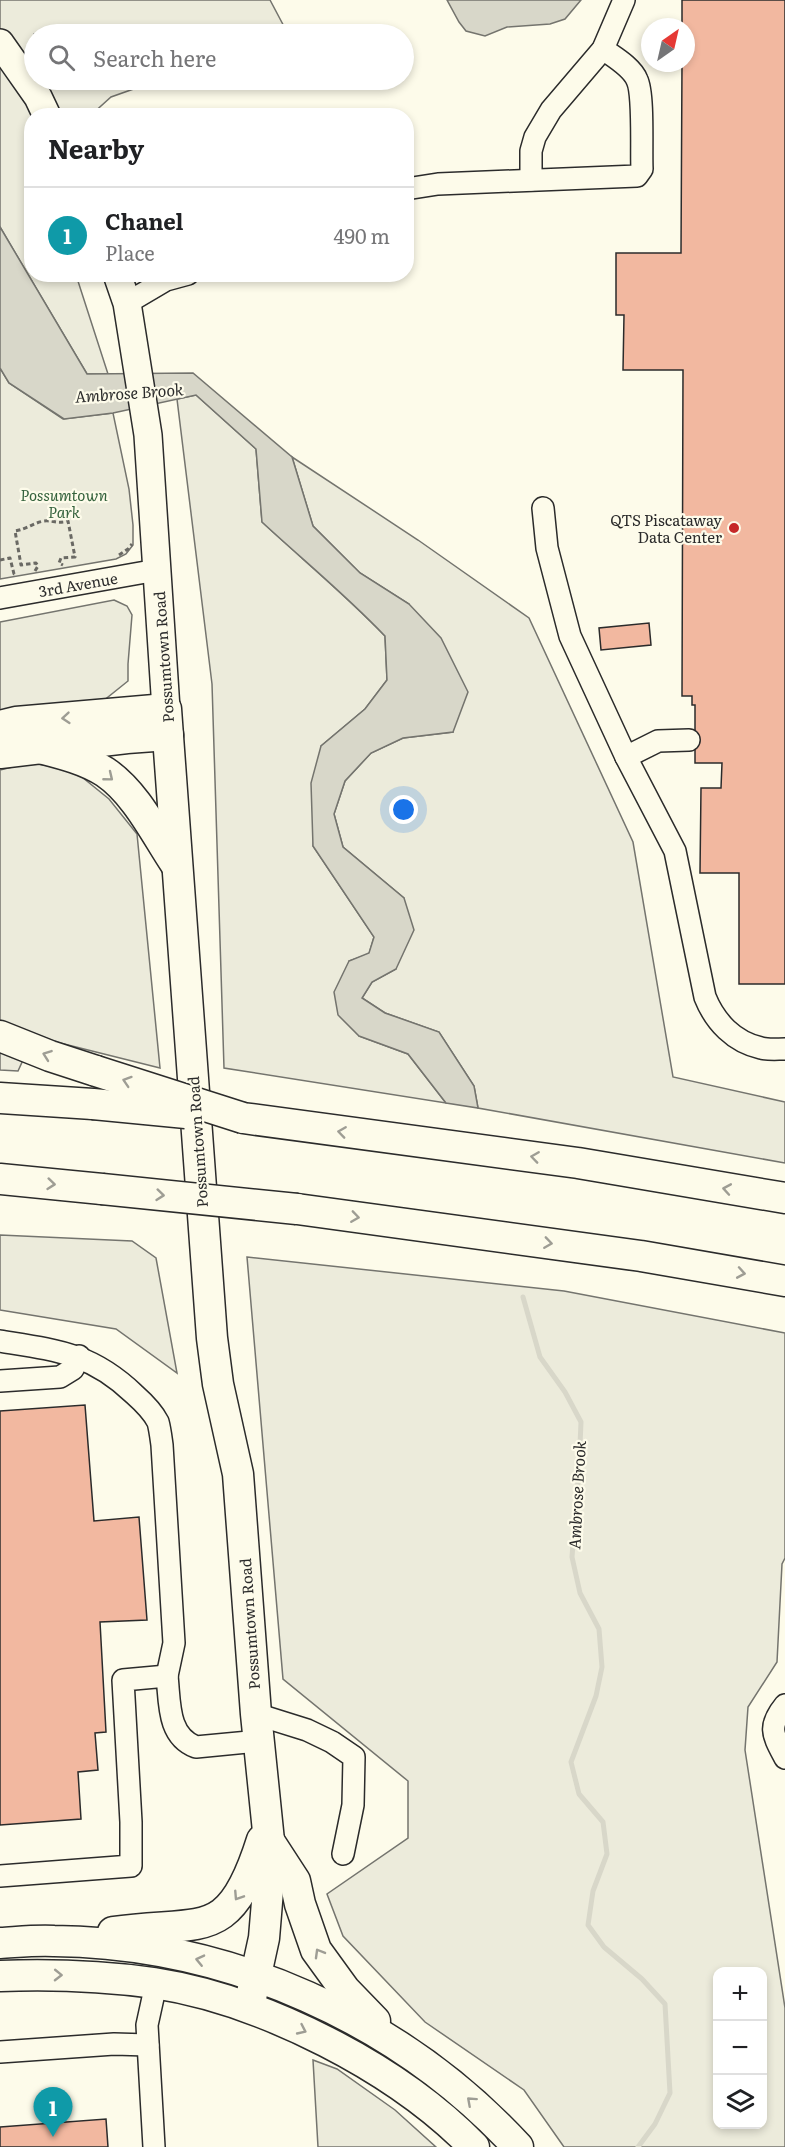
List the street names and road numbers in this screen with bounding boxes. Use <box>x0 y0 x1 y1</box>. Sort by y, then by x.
street label: 3rd Avenue <box>37 566 120 602</box>
street label: Possumtown Road <box>147 591 179 723</box>
street label: Possumtown Road <box>181 1076 213 1208</box>
street label: Possumtown Road <box>233 1558 265 1690</box>

